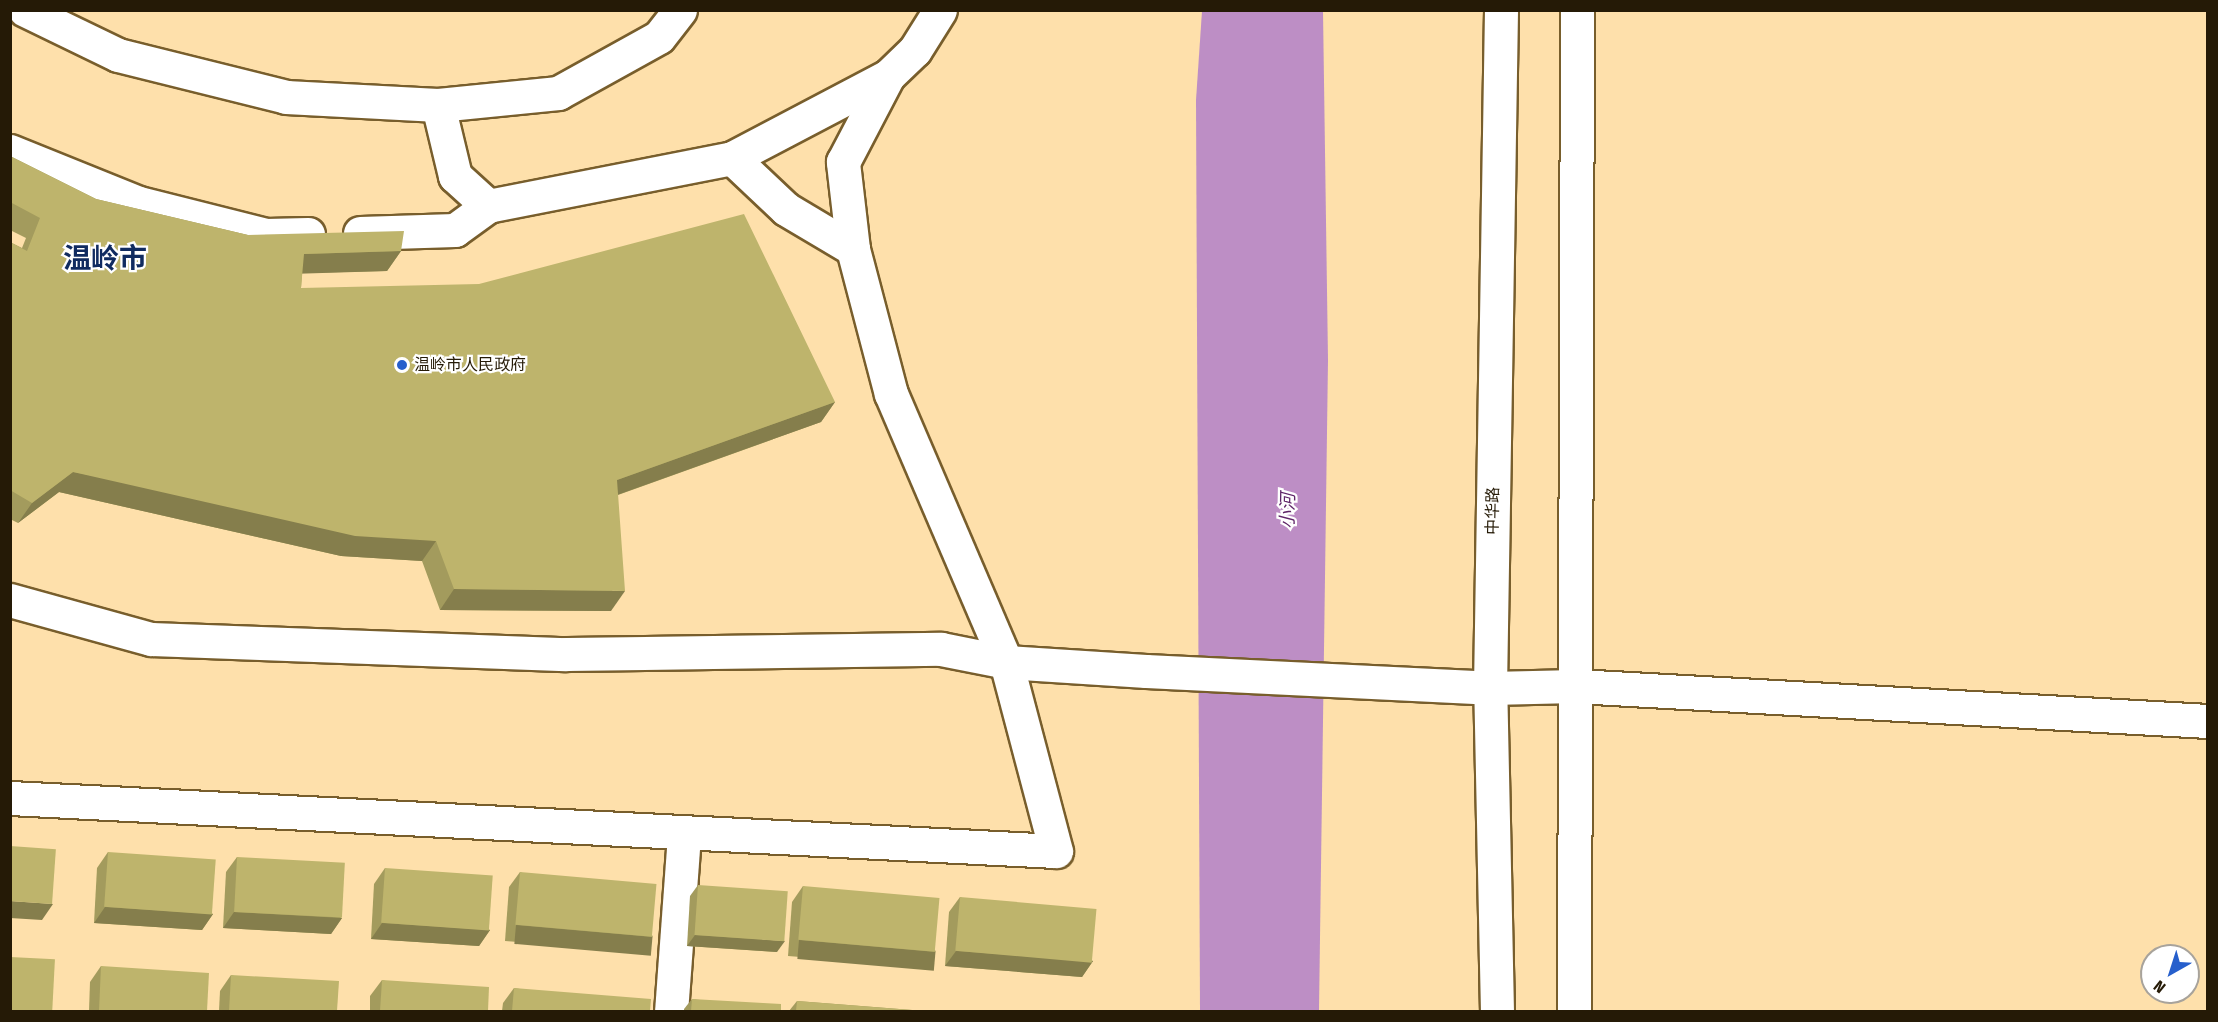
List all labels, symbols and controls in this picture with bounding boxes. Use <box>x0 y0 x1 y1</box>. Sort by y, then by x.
district label: 温岭市 <box>63 242 147 276</box>
place label: 温岭市人民政府 <box>414 355 526 375</box>
marker: 温岭市人民政府 <box>395 358 409 372</box>
street label: 中华路 <box>1483 487 1503 535</box>
water label: 小河 <box>1277 493 1299 529</box>
north arrow <box>2140 944 2200 1004</box>
text: N <box>2150 976 2169 997</box>

